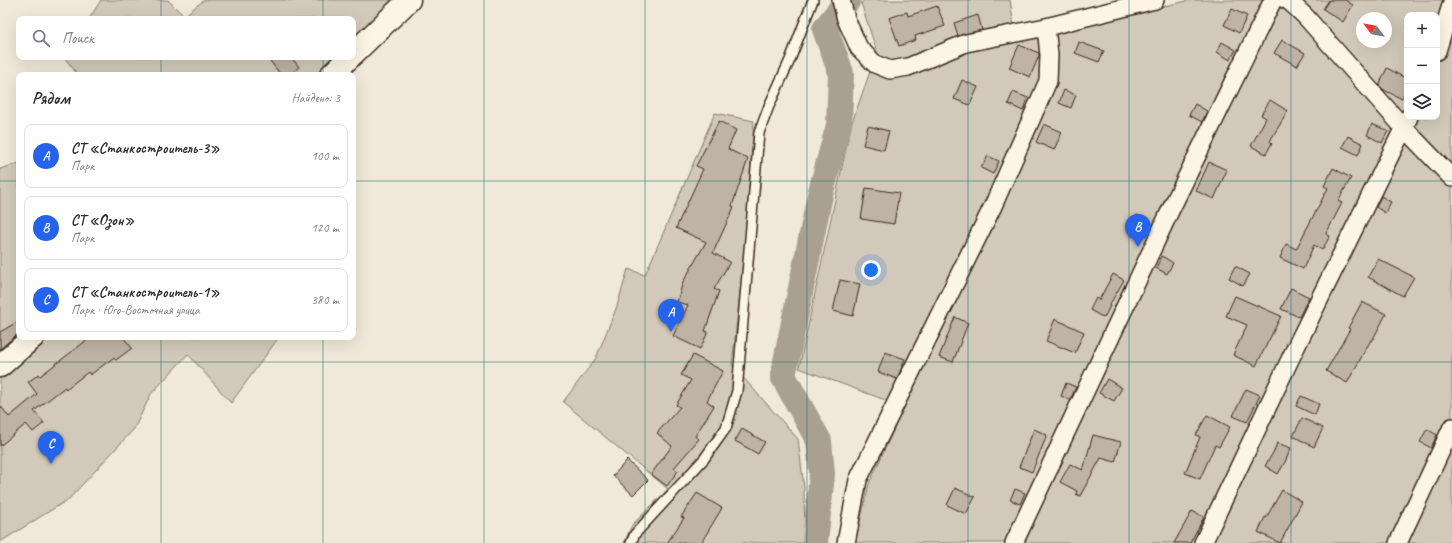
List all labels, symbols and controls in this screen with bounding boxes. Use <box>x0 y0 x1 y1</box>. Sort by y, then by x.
north arrow <box>1356 12 1392 48</box>
map controls <box>1404 12 1440 120</box>
button: + <box>1404 12 1440 48</box>
search box <box>16 16 356 60</box>
icon: search <box>30 27 52 49</box>
text: Поиск <box>62 29 94 48</box>
button: − <box>1404 48 1440 84</box>
button: layers <box>1404 84 1440 120</box>
text: Рядом <box>32 88 70 109</box>
text: Найдено: 3 <box>292 90 340 106</box>
text: СТ «Станкостроитель-3» <box>71 139 220 158</box>
text: A <box>43 148 49 164</box>
text: 100 m <box>311 148 339 164</box>
text: Парк <box>71 158 94 174</box>
text: СТ «Озон» <box>71 211 134 230</box>
pin: B <box>1125 214 1151 247</box>
text: B <box>43 220 49 236</box>
text: 120 m <box>311 220 339 236</box>
text: Парк <box>71 230 94 246</box>
your location <box>861 260 881 280</box>
text: СТ «Станкостроитель-1» <box>71 283 220 302</box>
text: C <box>43 292 49 308</box>
text: 380 m <box>311 292 339 308</box>
pin: A <box>658 299 684 332</box>
text: Парк · Юго-Восточная улица <box>71 302 200 318</box>
pin: C <box>38 431 64 464</box>

